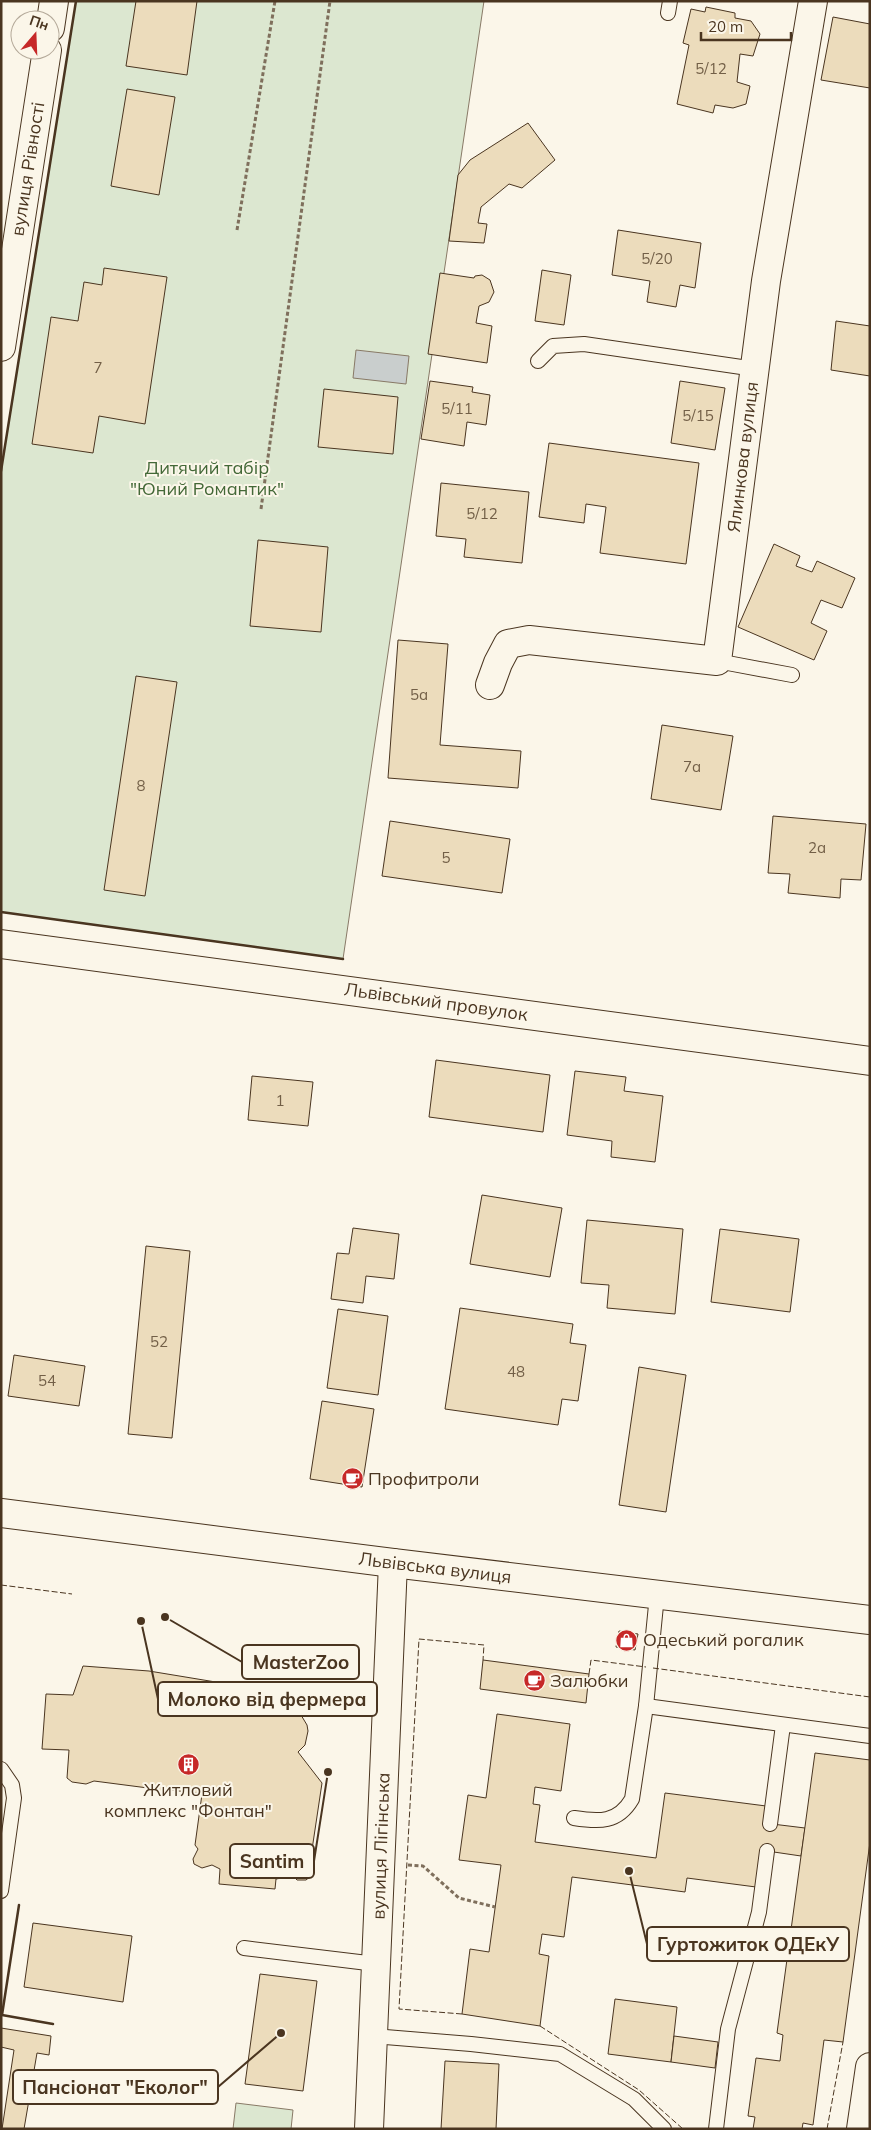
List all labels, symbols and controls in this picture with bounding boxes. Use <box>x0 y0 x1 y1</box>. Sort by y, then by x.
north arrow <box>10 10 60 60</box>
scale bar <box>701 10 791 42</box>
text: Пн <box>27 11 51 34</box>
text: 20 m <box>708 17 743 36</box>
house number: 5/12 <box>695 59 727 78</box>
street label: вулиця Рівності <box>6 100 49 238</box>
house number: 5/20 <box>641 249 673 268</box>
house number: 7 <box>93 358 103 377</box>
street label: Ялинкова вулиця <box>722 380 763 534</box>
house number: 5/11 <box>441 399 473 418</box>
house number: 5/15 <box>682 406 714 425</box>
park label: Дитячий табір "Юний Романтик" <box>130 456 284 500</box>
house number: 5/12 <box>466 504 498 523</box>
house number: 5а <box>410 685 428 704</box>
house number: 7а <box>683 757 701 776</box>
house number: 8 <box>136 776 146 795</box>
house number: 2а <box>808 838 826 857</box>
house number: 5 <box>441 848 451 867</box>
street label: Львівський провулок <box>343 977 530 1026</box>
house number: 1 <box>275 1091 285 1110</box>
house number: 52 <box>150 1332 168 1351</box>
house number: 48 <box>507 1362 525 1381</box>
house number: 54 <box>38 1371 56 1390</box>
cafe icon: Профитроли <box>340 1467 364 1491</box>
place label: Профитроли <box>368 1467 479 1490</box>
street label: Львівська вулиця <box>357 1547 513 1588</box>
shop icon: Одеський рогалик <box>615 1628 639 1652</box>
place label: Одеський рогалик <box>643 1628 804 1651</box>
callout: MasterZoo <box>242 1645 359 1679</box>
text: MasterZoo <box>253 1650 349 1674</box>
cafe icon: Залюбки <box>522 1669 546 1693</box>
place label: Залюбки <box>550 1669 628 1692</box>
callout: Молоко від фермера <box>158 1682 377 1716</box>
text: Молоко від фермера <box>167 1687 367 1711</box>
building icon: Житловий комплекс "Фонтан" <box>176 1753 200 1777</box>
street label: вулиця Лігінська <box>366 1772 395 1920</box>
place label: Житловий комплекс "Фонтан" <box>104 1778 272 1822</box>
callout: Santim <box>230 1844 314 1878</box>
text: Santim <box>240 1849 304 1873</box>
callout: Гуртожиток ОДЕкУ <box>647 1927 849 1961</box>
text: Гуртожиток ОДЕкУ <box>657 1932 840 1956</box>
callout: Пансіонат "Еколог" <box>13 2070 218 2104</box>
text: Пансіонат "Еколог" <box>22 2075 208 2099</box>

